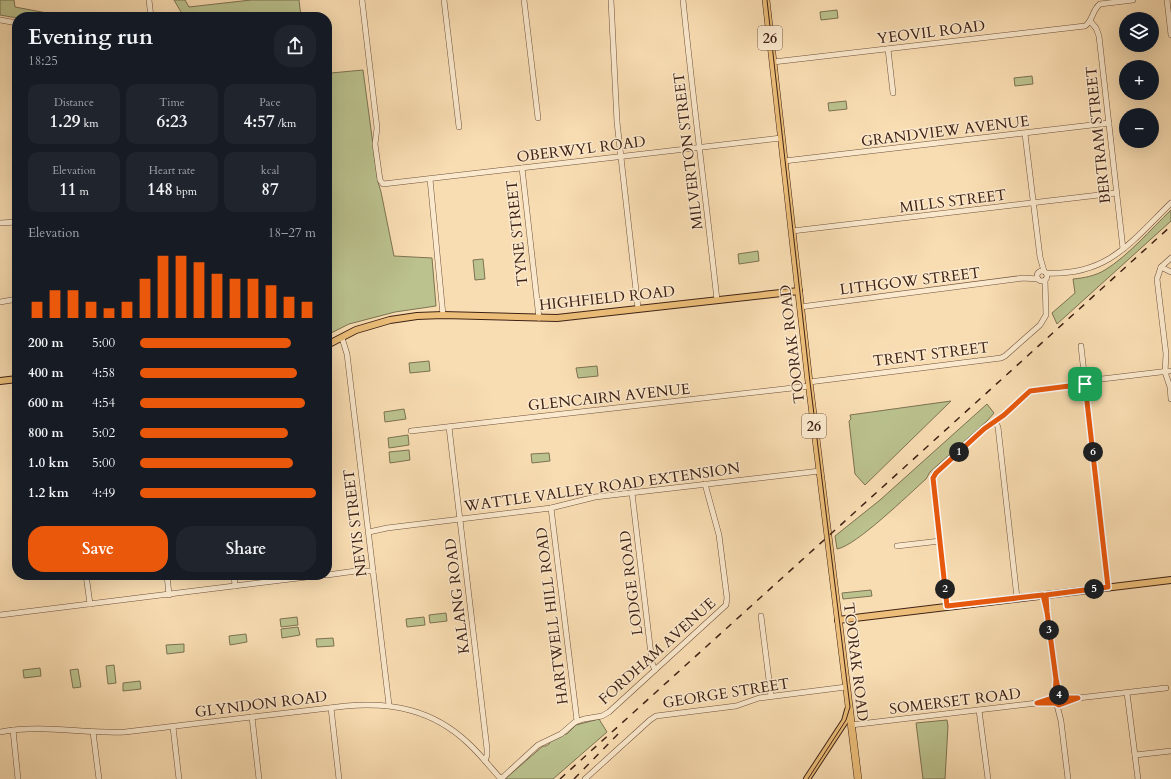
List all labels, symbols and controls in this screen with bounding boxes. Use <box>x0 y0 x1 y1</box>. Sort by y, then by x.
map controls <box>1119 12 1159 148</box>
button: layers <box>1119 12 1159 52</box>
street label: YEOVIL ROAD <box>876 15 986 49</box>
text: Evening run <box>28 22 153 52</box>
button: share <box>274 25 316 67</box>
road number: 26 <box>758 26 782 50</box>
text: 18:25 <box>28 52 58 70</box>
button: + <box>1119 60 1159 100</box>
street label: BERTRAM STREET <box>1081 65 1115 205</box>
street label: MILVERTON STREET <box>668 71 708 231</box>
text: Distance <box>54 95 94 110</box>
text: Time <box>159 95 185 110</box>
text: Pace <box>259 95 281 110</box>
button: − <box>1119 108 1159 148</box>
text: 1.29 <box>49 110 80 133</box>
text: 6:23 <box>156 110 188 133</box>
text: 4:57 <box>244 110 275 133</box>
street label: GRANDVIEW AVENUE <box>860 111 1030 151</box>
text: km <box>80 116 99 131</box>
text: /km <box>275 116 296 131</box>
street label: OBERWYL ROAD <box>515 131 647 167</box>
text: Elevation <box>52 163 96 178</box>
text: Heart rate <box>149 163 195 178</box>
text: kcal <box>261 163 279 178</box>
text: 11 <box>59 178 77 201</box>
text: 148 <box>147 178 173 201</box>
text: 87 <box>261 178 279 201</box>
street label: TYNE STREET <box>501 179 533 287</box>
text: m <box>77 184 89 199</box>
text: bpm <box>173 184 197 199</box>
street label: MILLS STREET <box>898 185 1008 217</box>
text: Elevation <box>28 224 80 242</box>
text: 18–27 m <box>268 224 316 242</box>
street label: LITHGOW STREET <box>839 262 981 300</box>
street label: HIGHFIELD ROAD <box>538 281 676 315</box>
street label: TOORAK ROAD <box>775 284 809 404</box>
text: 200 m <box>28 334 63 352</box>
text: 5:00 <box>92 334 115 352</box>
street label: TRENT STREET <box>872 337 990 371</box>
text: 400 m <box>28 364 63 382</box>
text: 4:58 <box>92 364 115 382</box>
pin <box>1068 367 1102 401</box>
icon: arrive <box>1074 373 1096 395</box>
street label: GLENCAIRN AVENUE <box>527 379 691 415</box>
text: 600 m <box>28 394 63 412</box>
text: 4:54 <box>92 394 115 412</box>
road number: 26 <box>802 414 826 438</box>
text: 800 m <box>28 424 63 442</box>
text: 5:02 <box>92 424 115 442</box>
pin: 1 <box>949 442 969 462</box>
pin: 6 <box>1083 442 1103 462</box>
text: 1 <box>956 444 962 459</box>
text: 6 <box>1090 444 1096 459</box>
text: 1.0 km <box>28 454 69 472</box>
text: 5:00 <box>92 454 115 472</box>
street label: WATTLE VALLEY ROAD EXTENSION <box>462 458 742 516</box>
street label: NEVIS STREET <box>338 468 372 578</box>
text: 1.2 km <box>28 484 69 502</box>
text: 4:49 <box>92 484 115 502</box>
button: Save <box>28 526 168 572</box>
button: Share <box>176 526 316 572</box>
street label: HARTWELL HILL ROAD <box>531 526 573 706</box>
street label: LODGE ROAD <box>615 529 647 637</box>
street label: KALANG ROAD <box>440 537 474 655</box>
pin: 2 <box>935 579 955 599</box>
pin: 5 <box>1084 579 1104 599</box>
text: 2 <box>942 581 948 596</box>
text: 5 <box>1091 581 1097 596</box>
street label: FORDHAM AVENUE <box>594 593 720 709</box>
street label: TOORAK ROAD <box>839 602 873 722</box>
pin: 3 <box>1039 620 1059 640</box>
text: 3 <box>1046 622 1052 637</box>
street label: GEORGE STREET <box>661 673 791 713</box>
street label: SOMERSET ROAD <box>888 683 1022 719</box>
pin: 4 <box>1049 685 1069 705</box>
street label: GLYNDON ROAD <box>194 686 328 722</box>
text: 4 <box>1056 687 1062 702</box>

